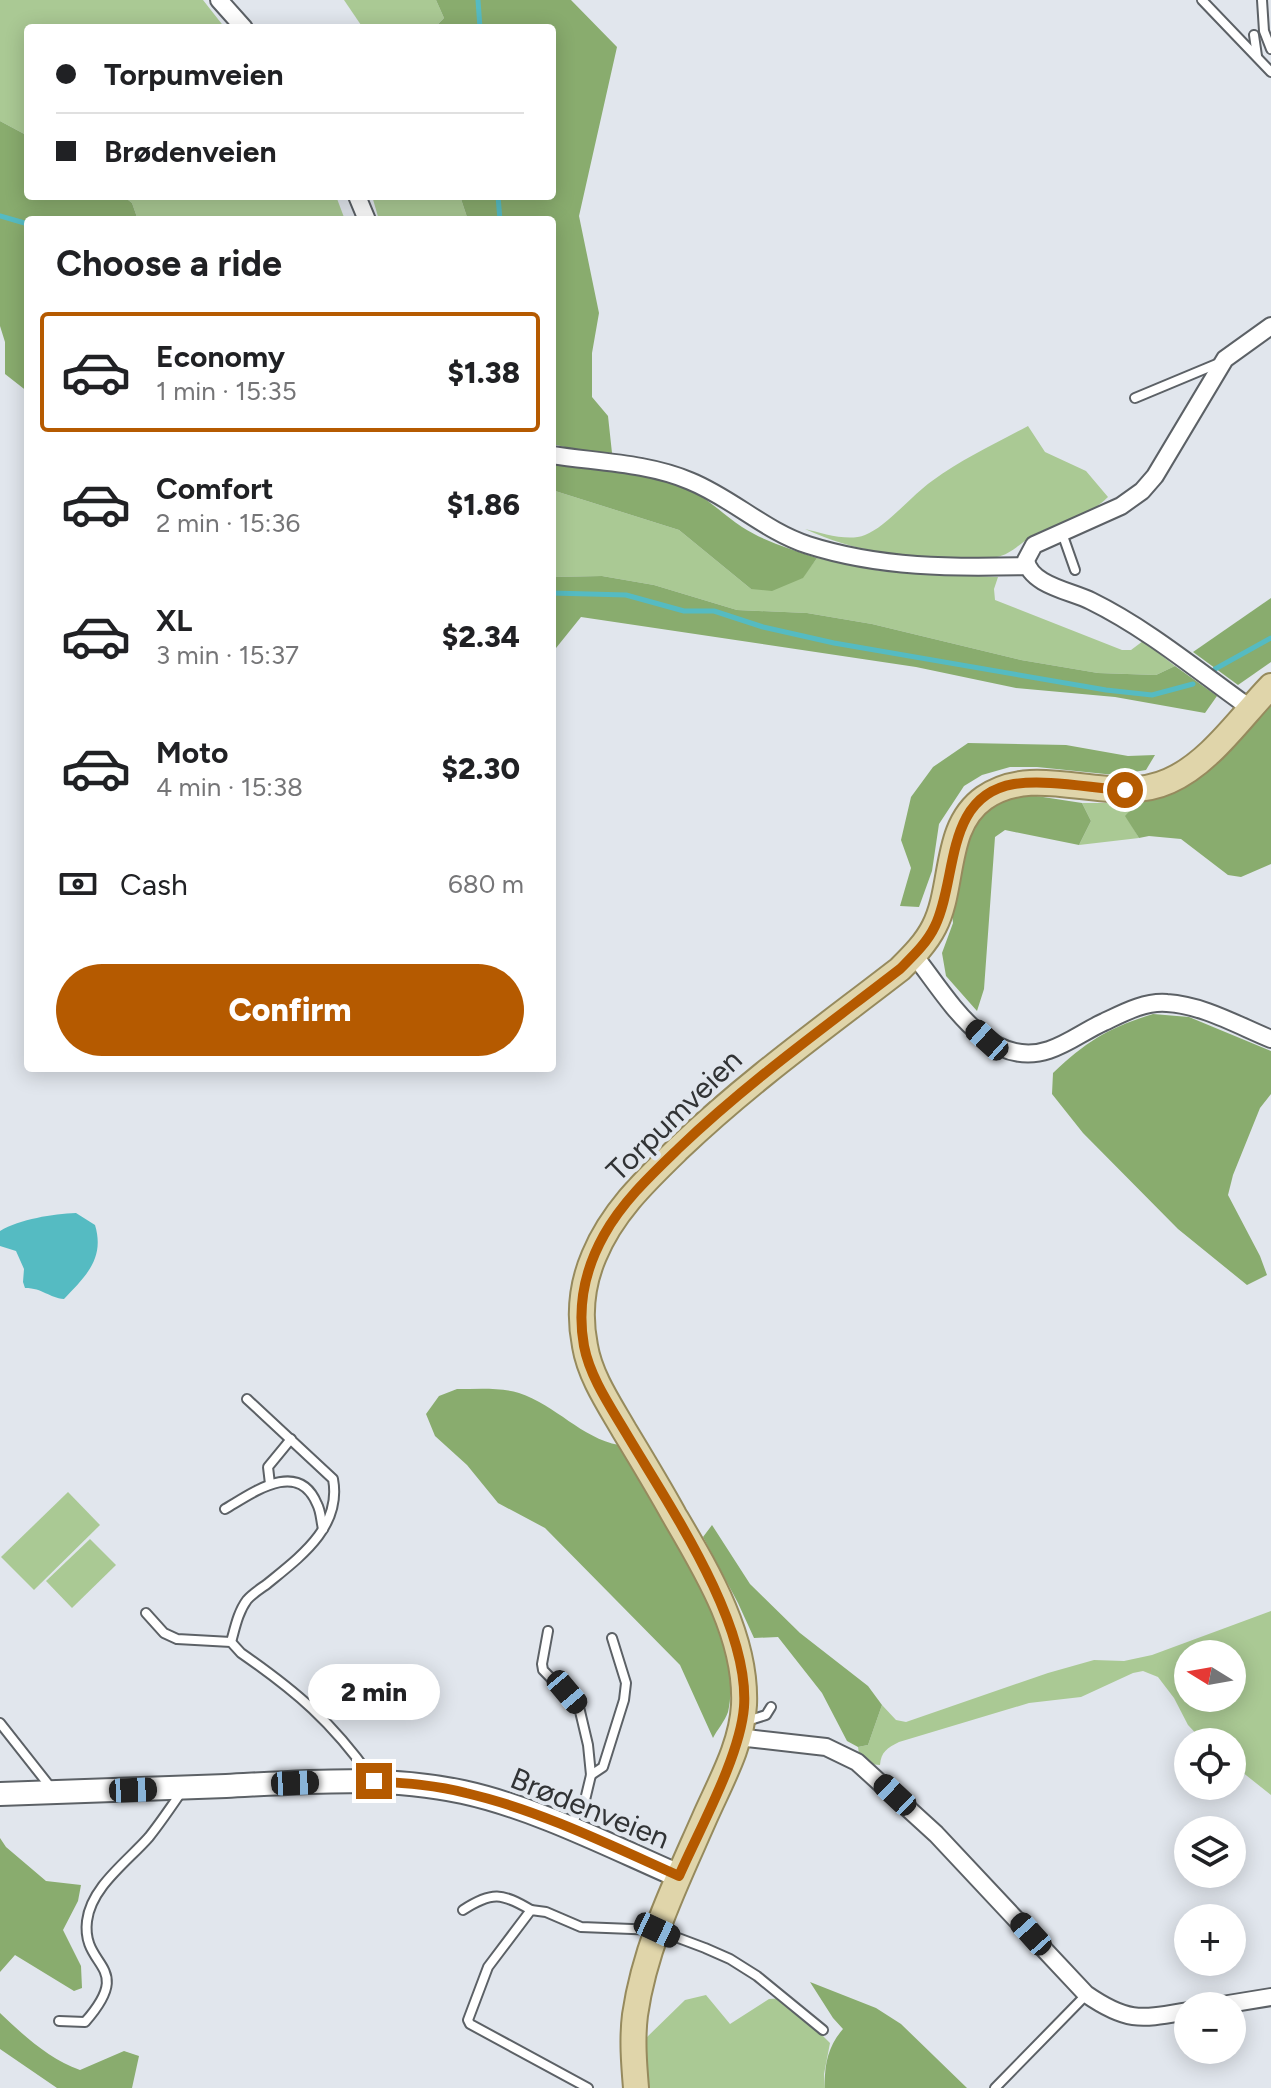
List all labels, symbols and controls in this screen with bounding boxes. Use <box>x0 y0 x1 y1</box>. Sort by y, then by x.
text: Torpumveien <box>104 56 284 93</box>
text: Brødenveien <box>104 133 277 170</box>
text: Choose a ride <box>56 242 282 285</box>
icon: car <box>60 336 132 408</box>
text: Economy <box>156 338 285 375</box>
text: $1.38 <box>448 354 520 391</box>
text: 1 min · 15:35 <box>156 375 297 407</box>
icon: car <box>60 468 132 540</box>
text: Comfort <box>156 470 274 507</box>
text: $1.86 <box>447 486 520 523</box>
text: 2 min · 15:36 <box>156 507 300 539</box>
icon: car <box>60 600 132 672</box>
text: XL <box>156 602 192 639</box>
text: $2.34 <box>442 618 520 655</box>
text: 3 min · 15:37 <box>156 639 299 671</box>
icon: car <box>60 732 132 804</box>
text: Moto <box>156 734 228 771</box>
text: $2.30 <box>441 750 520 787</box>
text: 4 min · 15:38 <box>156 771 303 803</box>
route start <box>1107 772 1143 808</box>
icon: cash <box>56 862 100 906</box>
text: Cash <box>120 866 188 903</box>
text: 680 m <box>448 868 524 900</box>
button: Confirm <box>56 964 524 1056</box>
car <box>961 1015 1013 1065</box>
street label: Torpumveien <box>599 1041 749 1189</box>
north arrow <box>1174 1640 1246 1712</box>
map controls <box>1174 1640 1246 2064</box>
callout: 2 min <box>308 1665 440 1721</box>
car <box>542 1666 592 1718</box>
text: 2 min <box>341 1676 407 1708</box>
button: locate <box>1174 1728 1246 1800</box>
street label: Brødenveien <box>505 1759 675 1857</box>
route end <box>356 1763 392 1799</box>
car <box>271 1770 319 1796</box>
car <box>869 1770 921 1820</box>
car <box>109 1777 157 1803</box>
button: layers <box>1174 1816 1246 1888</box>
button: + <box>1174 1904 1246 1976</box>
car <box>1006 1908 1056 1960</box>
car <box>630 1909 684 1951</box>
button: − <box>1174 1992 1246 2064</box>

